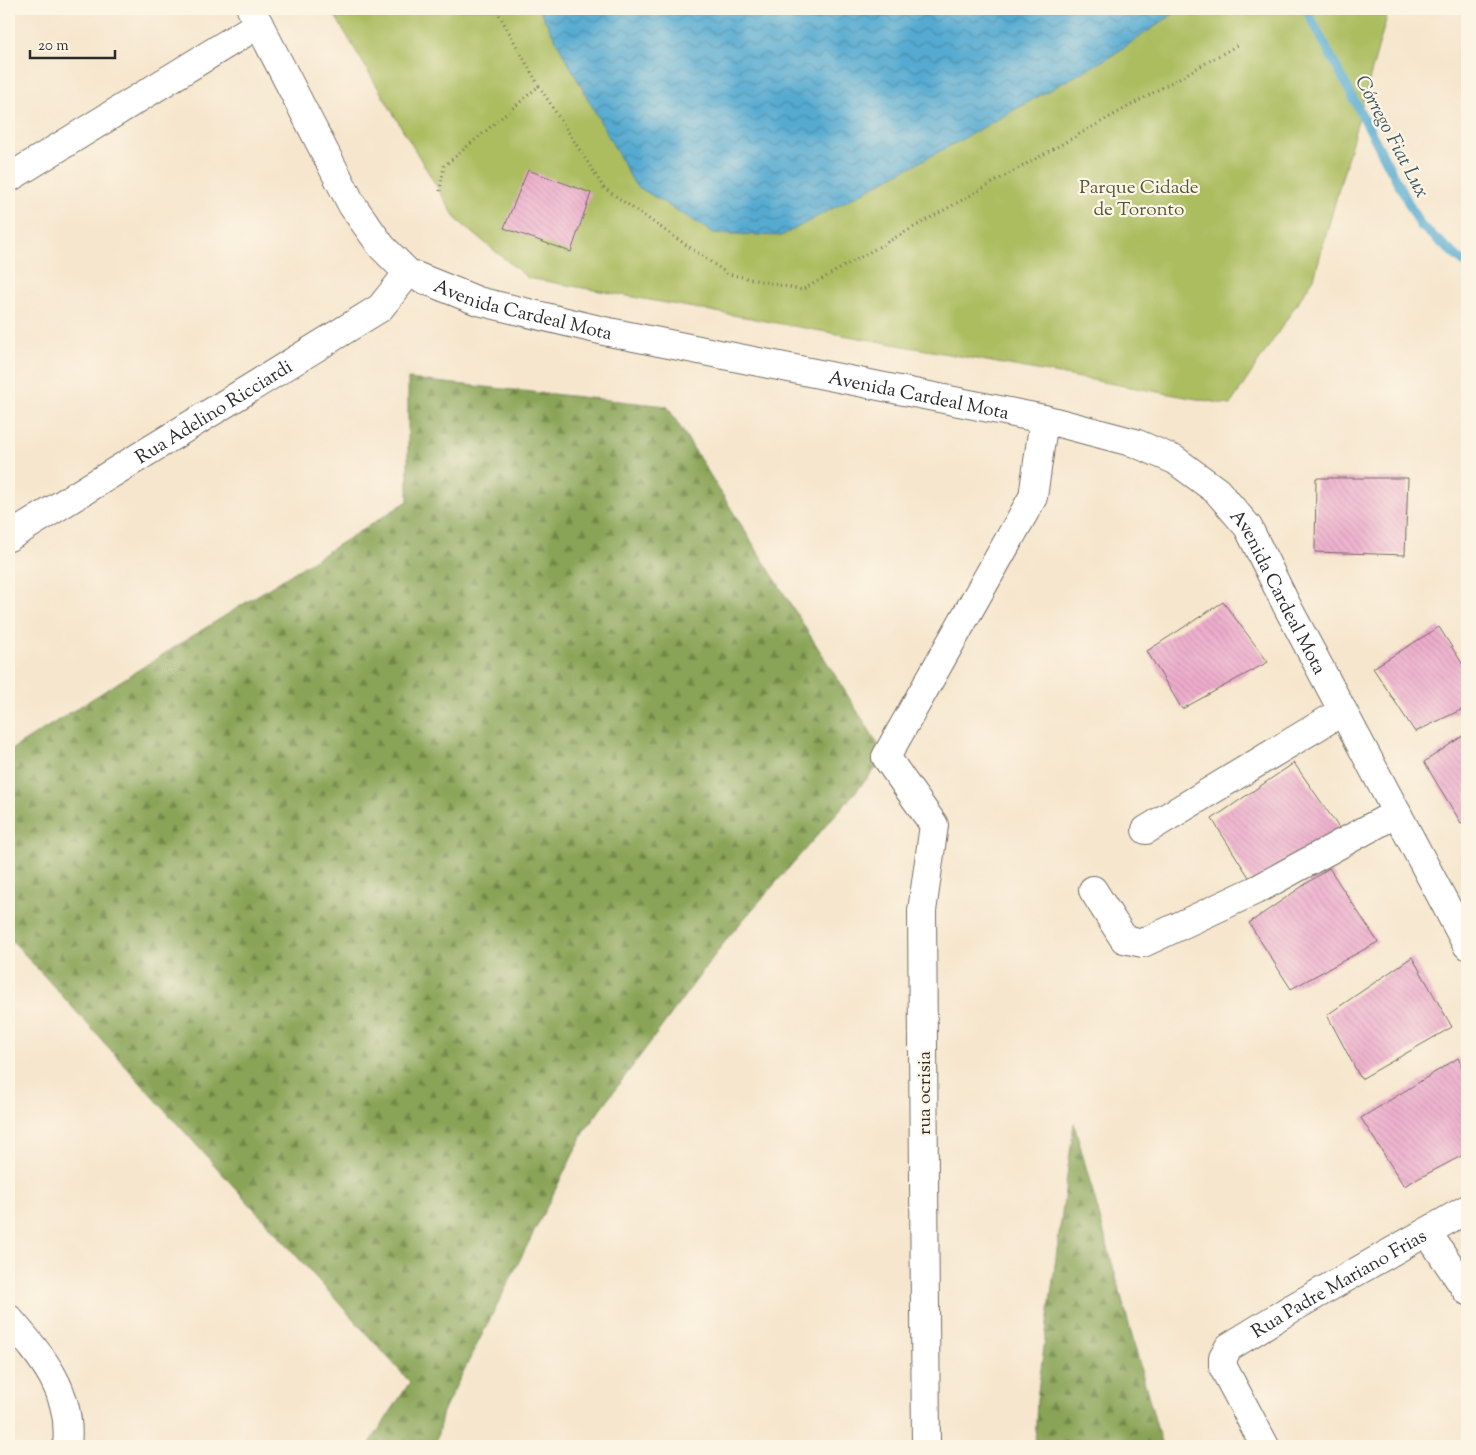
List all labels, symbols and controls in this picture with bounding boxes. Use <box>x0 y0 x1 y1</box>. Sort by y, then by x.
scale bar <box>30 28 115 60</box>
text: 20 m <box>38 36 69 57</box>
water label: Córrego Fiat Lux <box>1346 71 1435 204</box>
park label: Parque Cidade de Toronto <box>1079 175 1199 224</box>
street label: Avenida Cardeal Mota <box>429 274 614 348</box>
street label: Rua Adelino Ricciardi <box>131 354 298 472</box>
street label: Avenida Cardeal Mota <box>826 365 1011 428</box>
street label: Avenida Cardeal Mota <box>1222 504 1332 680</box>
street label: rua ocrisia <box>912 1051 939 1135</box>
street label: Rua Padre Mariano Frias <box>1247 1224 1432 1346</box>

